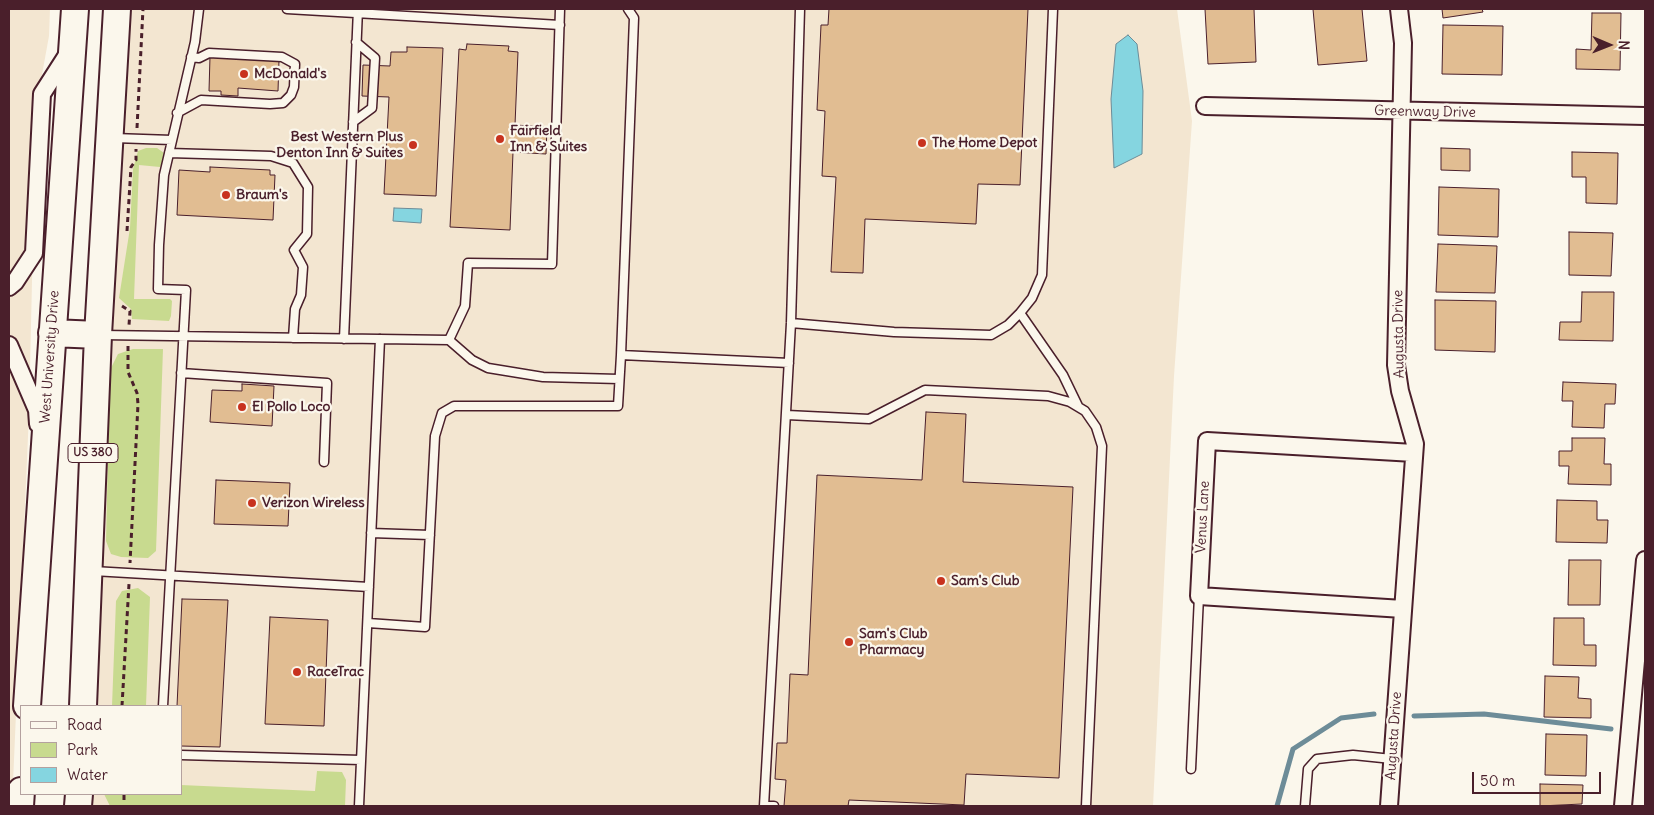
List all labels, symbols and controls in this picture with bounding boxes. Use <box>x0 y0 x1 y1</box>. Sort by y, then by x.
north arrow <box>1584 20 1634 70</box>
text: N <box>1615 40 1633 50</box>
place label: McDonald's <box>254 66 327 82</box>
marker: McDonald's <box>238 68 250 80</box>
street label: Greenway Drive <box>1374 103 1476 121</box>
place label: Fairfield Inn & Suites <box>510 123 587 156</box>
place label: Best Western Plus Denton Inn & Suites <box>276 129 403 162</box>
marker: Fairfield Inn & Suites <box>494 133 506 145</box>
place label: The Home Depot <box>932 135 1037 151</box>
marker: The Home Depot <box>916 137 928 149</box>
marker: Best Western Plus Denton Inn & Suites <box>407 139 419 151</box>
place label: Braum's <box>236 187 288 203</box>
marker: Braum's <box>220 189 232 201</box>
street label: West University Drive <box>37 290 63 424</box>
street label: Augusta Drive <box>1390 290 1408 378</box>
place label: El Pollo Loco <box>252 399 330 415</box>
marker: El Pollo Loco <box>236 401 248 413</box>
road number: US 380 <box>68 443 118 462</box>
street label: Venus Lane <box>1193 480 1213 554</box>
place label: Verizon Wireless <box>262 495 365 511</box>
marker: Verizon Wireless <box>246 497 258 509</box>
place label: Sam's Club <box>951 573 1019 589</box>
marker: Sam's Club <box>935 575 947 587</box>
place label: Sam's Club Pharmacy <box>859 626 927 658</box>
marker: Sam's Club Pharmacy <box>843 636 855 648</box>
place label: RaceTrac <box>307 664 364 680</box>
marker: RaceTrac <box>291 666 303 678</box>
street label: Augusta Drive <box>1383 691 1405 781</box>
legend <box>20 705 182 795</box>
text: Road <box>67 715 102 734</box>
text: Park <box>67 740 98 759</box>
scale bar <box>1474 762 1603 794</box>
text: Water <box>67 765 108 784</box>
text: 50 m <box>1480 771 1515 790</box>

